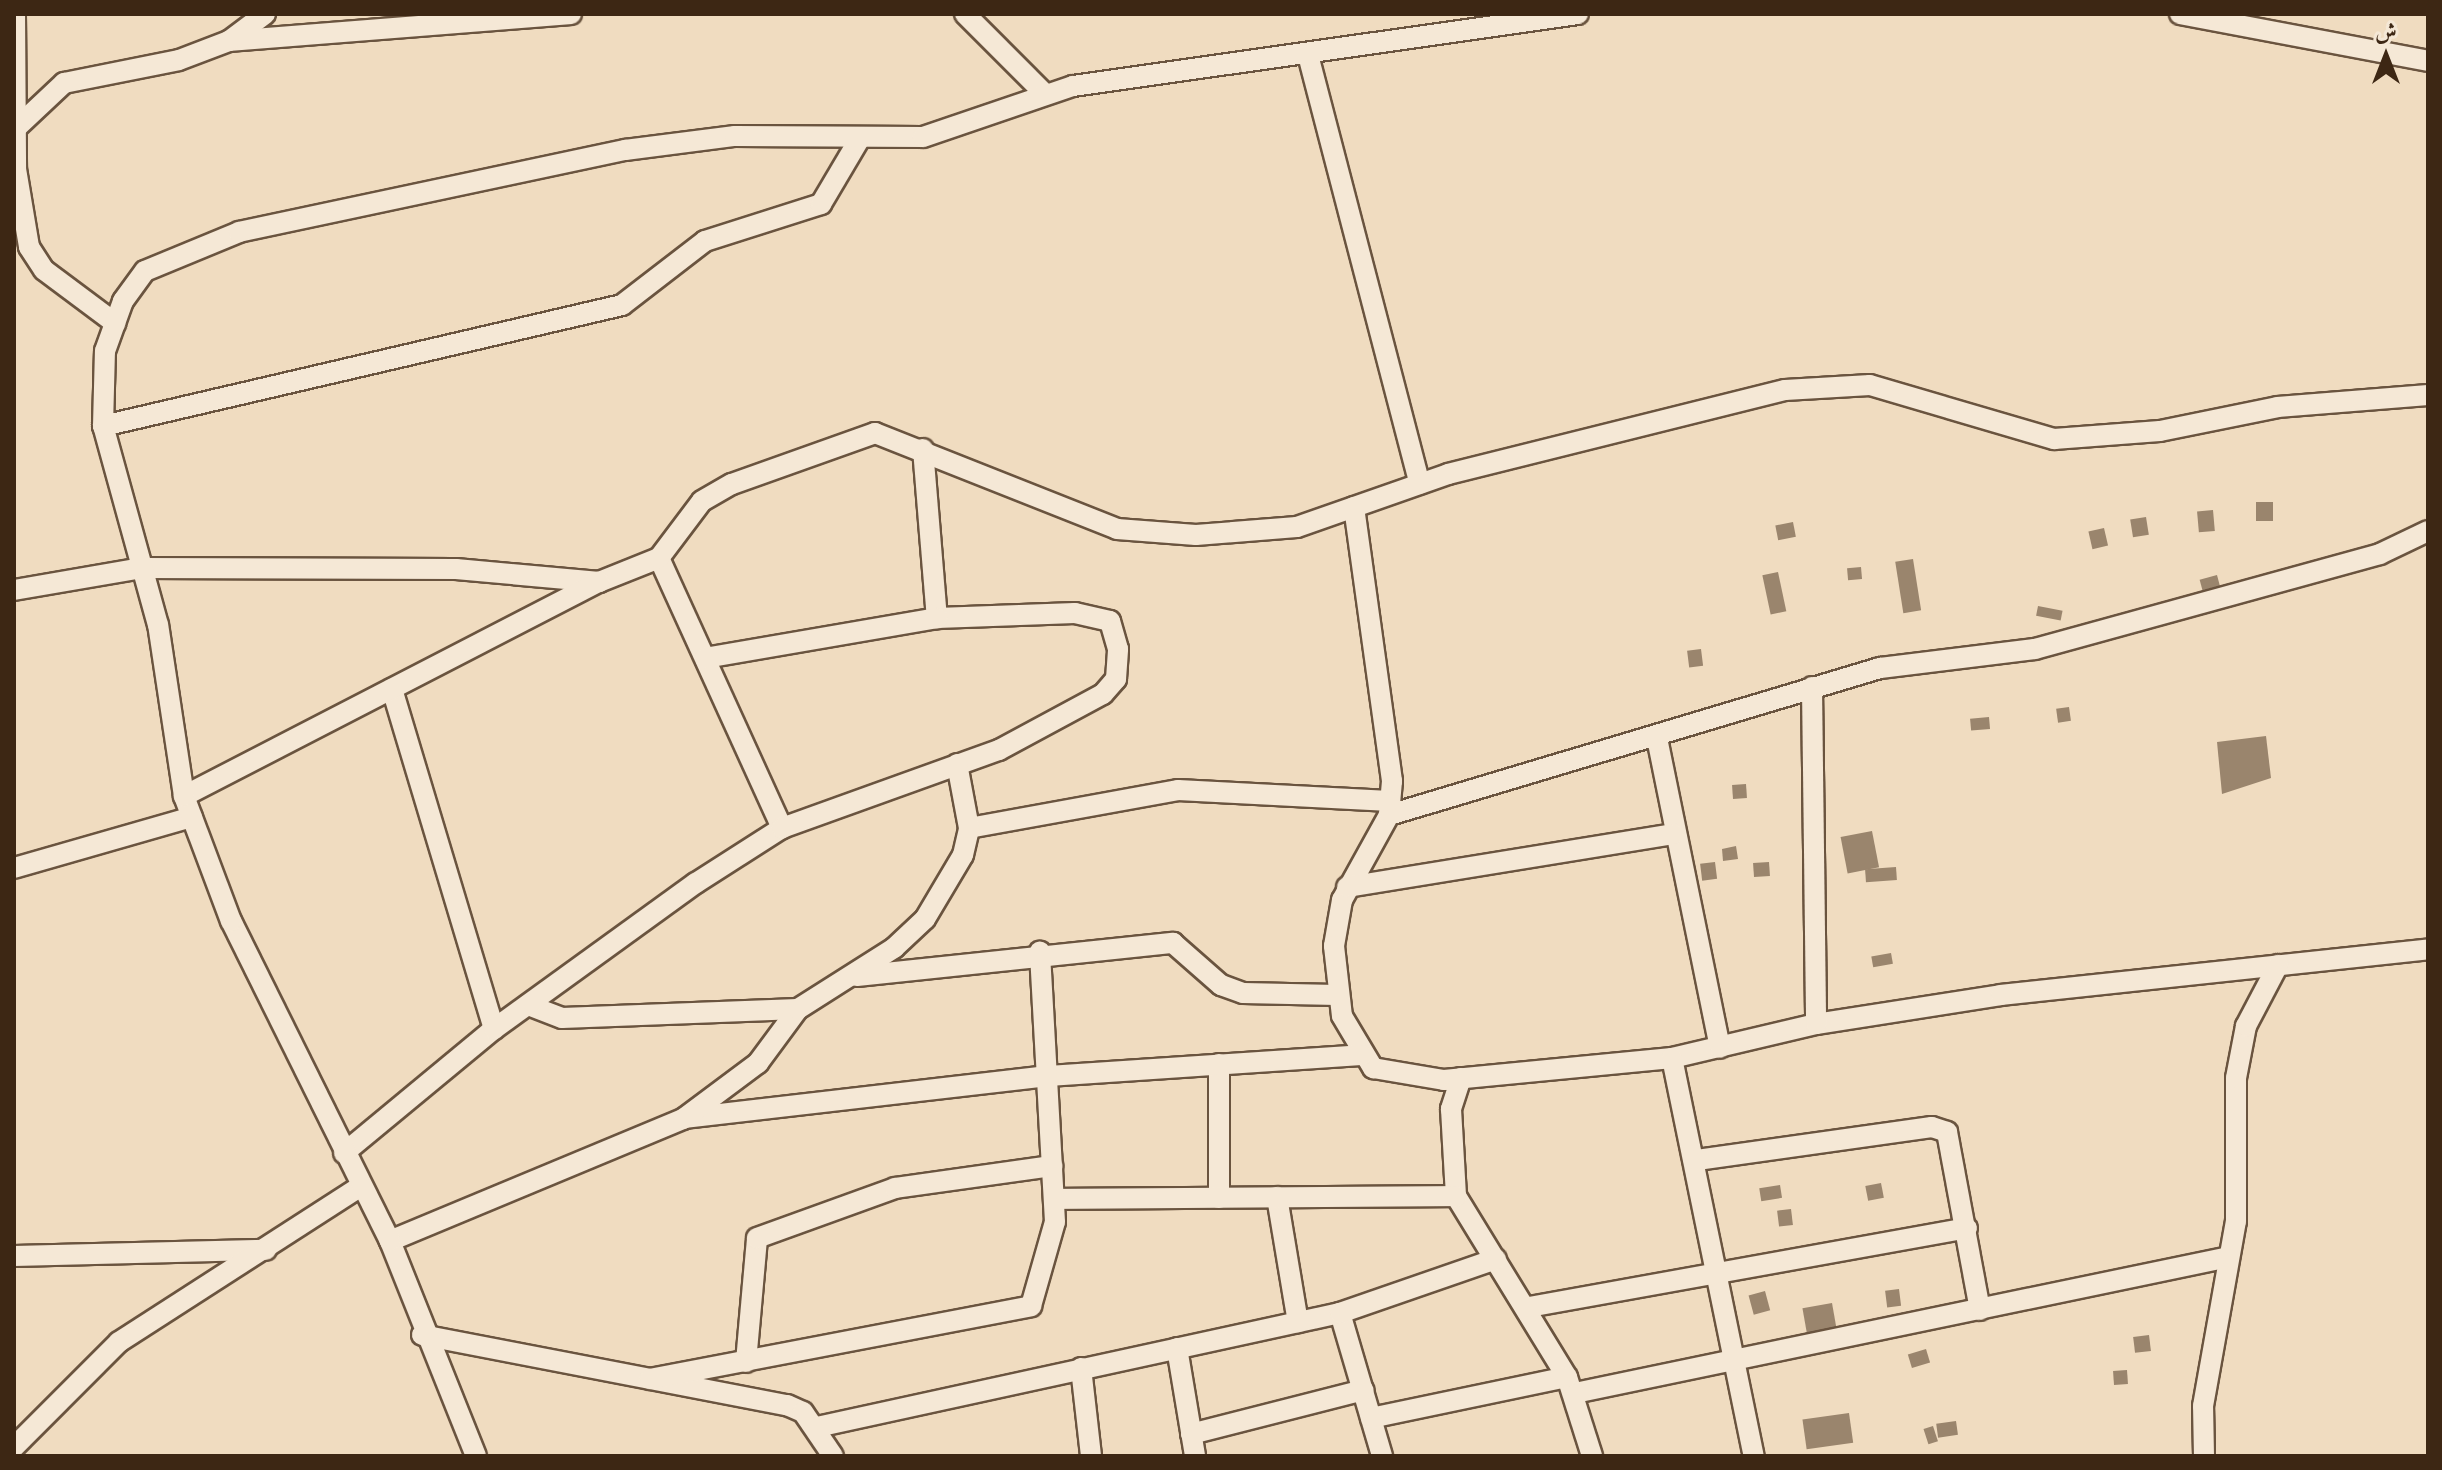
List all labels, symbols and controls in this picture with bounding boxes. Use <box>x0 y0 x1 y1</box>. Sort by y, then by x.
north arrow <box>2346 16 2426 96</box>
text: ش <box>2375 19 2397 45</box>

